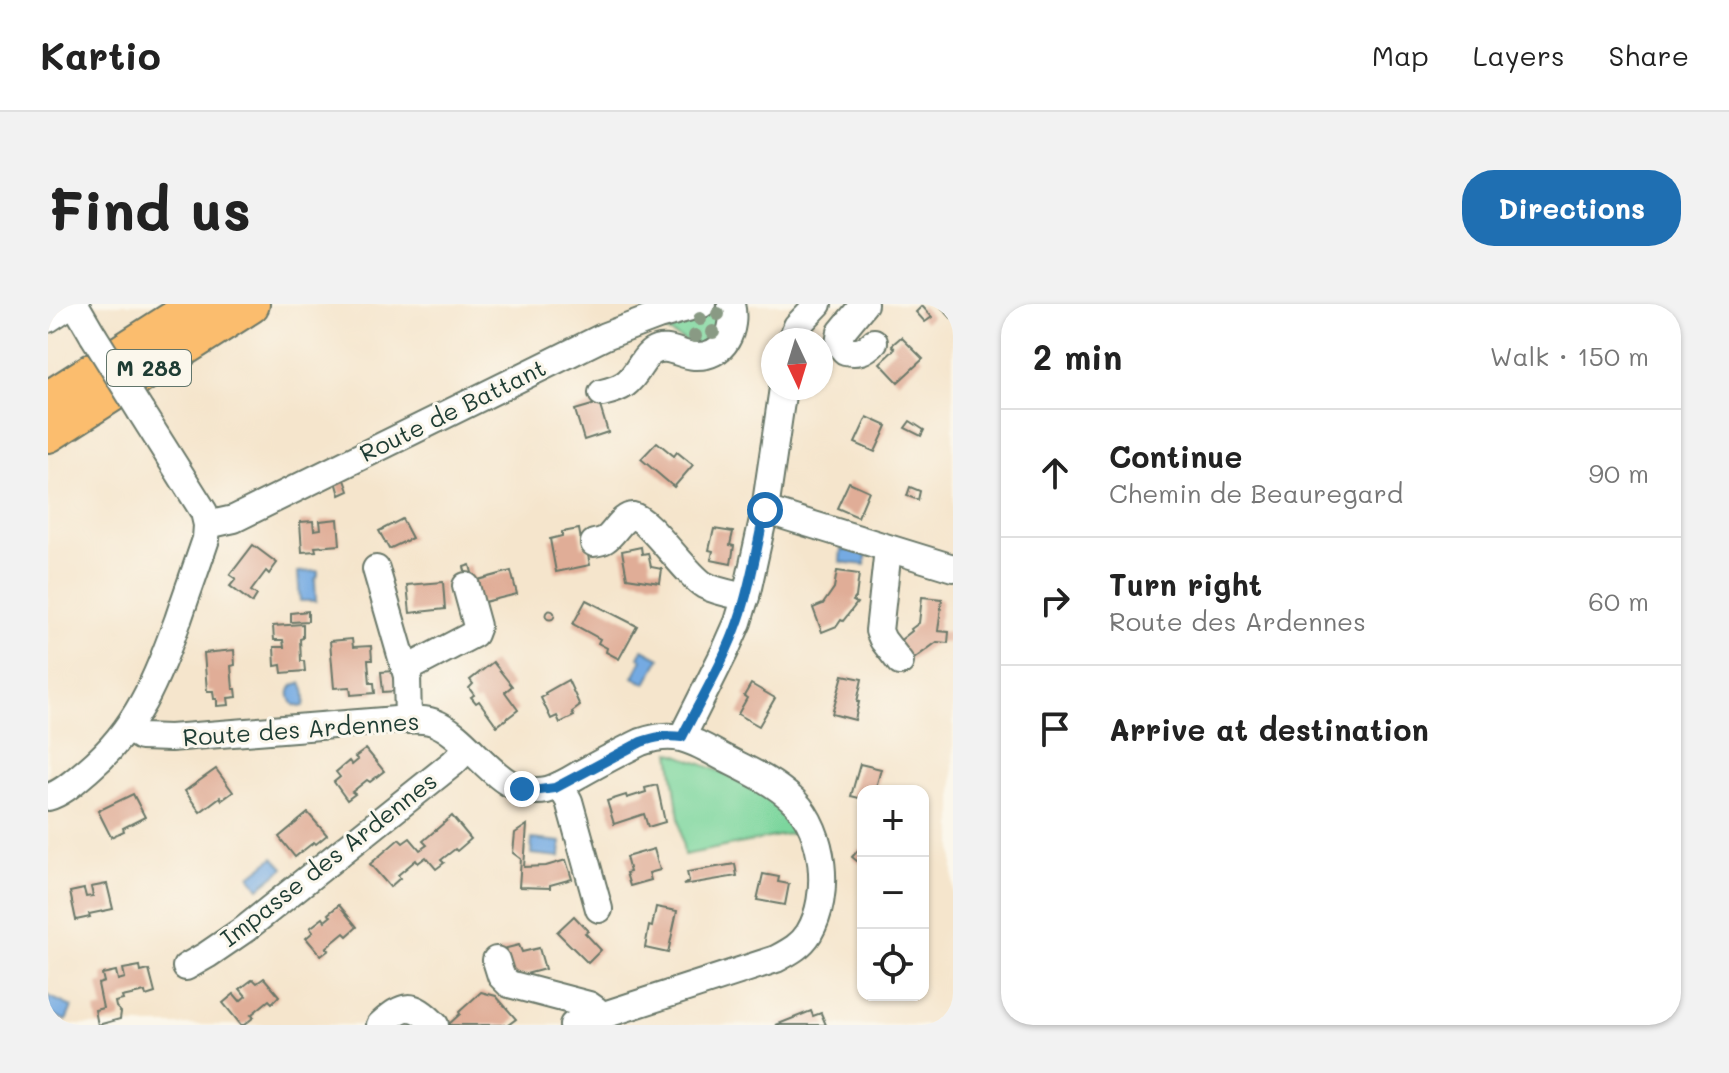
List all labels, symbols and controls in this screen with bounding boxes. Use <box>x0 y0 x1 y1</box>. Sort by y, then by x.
text: Kartio <box>40 30 161 80</box>
text: Map <box>1372 37 1429 73</box>
text: Layers <box>1473 37 1565 73</box>
text: Share <box>1609 37 1689 73</box>
button: Directions <box>1462 170 1681 246</box>
text: Find us <box>48 172 251 245</box>
north arrow <box>761 328 833 400</box>
text: 2 min <box>1033 334 1122 379</box>
text: Walk · 150 m <box>1490 339 1649 373</box>
road number: M 288 <box>107 350 191 386</box>
street label: Route de Battant <box>354 351 551 468</box>
text: Continue <box>1109 436 1242 476</box>
icon: ahead <box>1033 451 1077 495</box>
text: 90 m <box>1589 456 1649 490</box>
text: Chemin de Beauregard <box>1109 476 1403 510</box>
route start <box>747 492 783 528</box>
text: Turn right <box>1109 564 1262 604</box>
icon: right <box>1033 579 1077 623</box>
text: 60 m <box>1588 584 1649 618</box>
text: Route des Ardennes <box>1109 604 1366 638</box>
street label: Route des Ardennes <box>182 705 420 752</box>
icon: arrive <box>1033 707 1077 751</box>
text: Arrive at destination <box>1109 709 1429 749</box>
street label: Impasse des Ardennes <box>214 765 443 953</box>
route end <box>504 771 540 807</box>
map controls <box>857 785 929 1001</box>
button: + <box>857 785 929 857</box>
button: − <box>857 857 929 929</box>
button: locate <box>857 929 929 1001</box>

